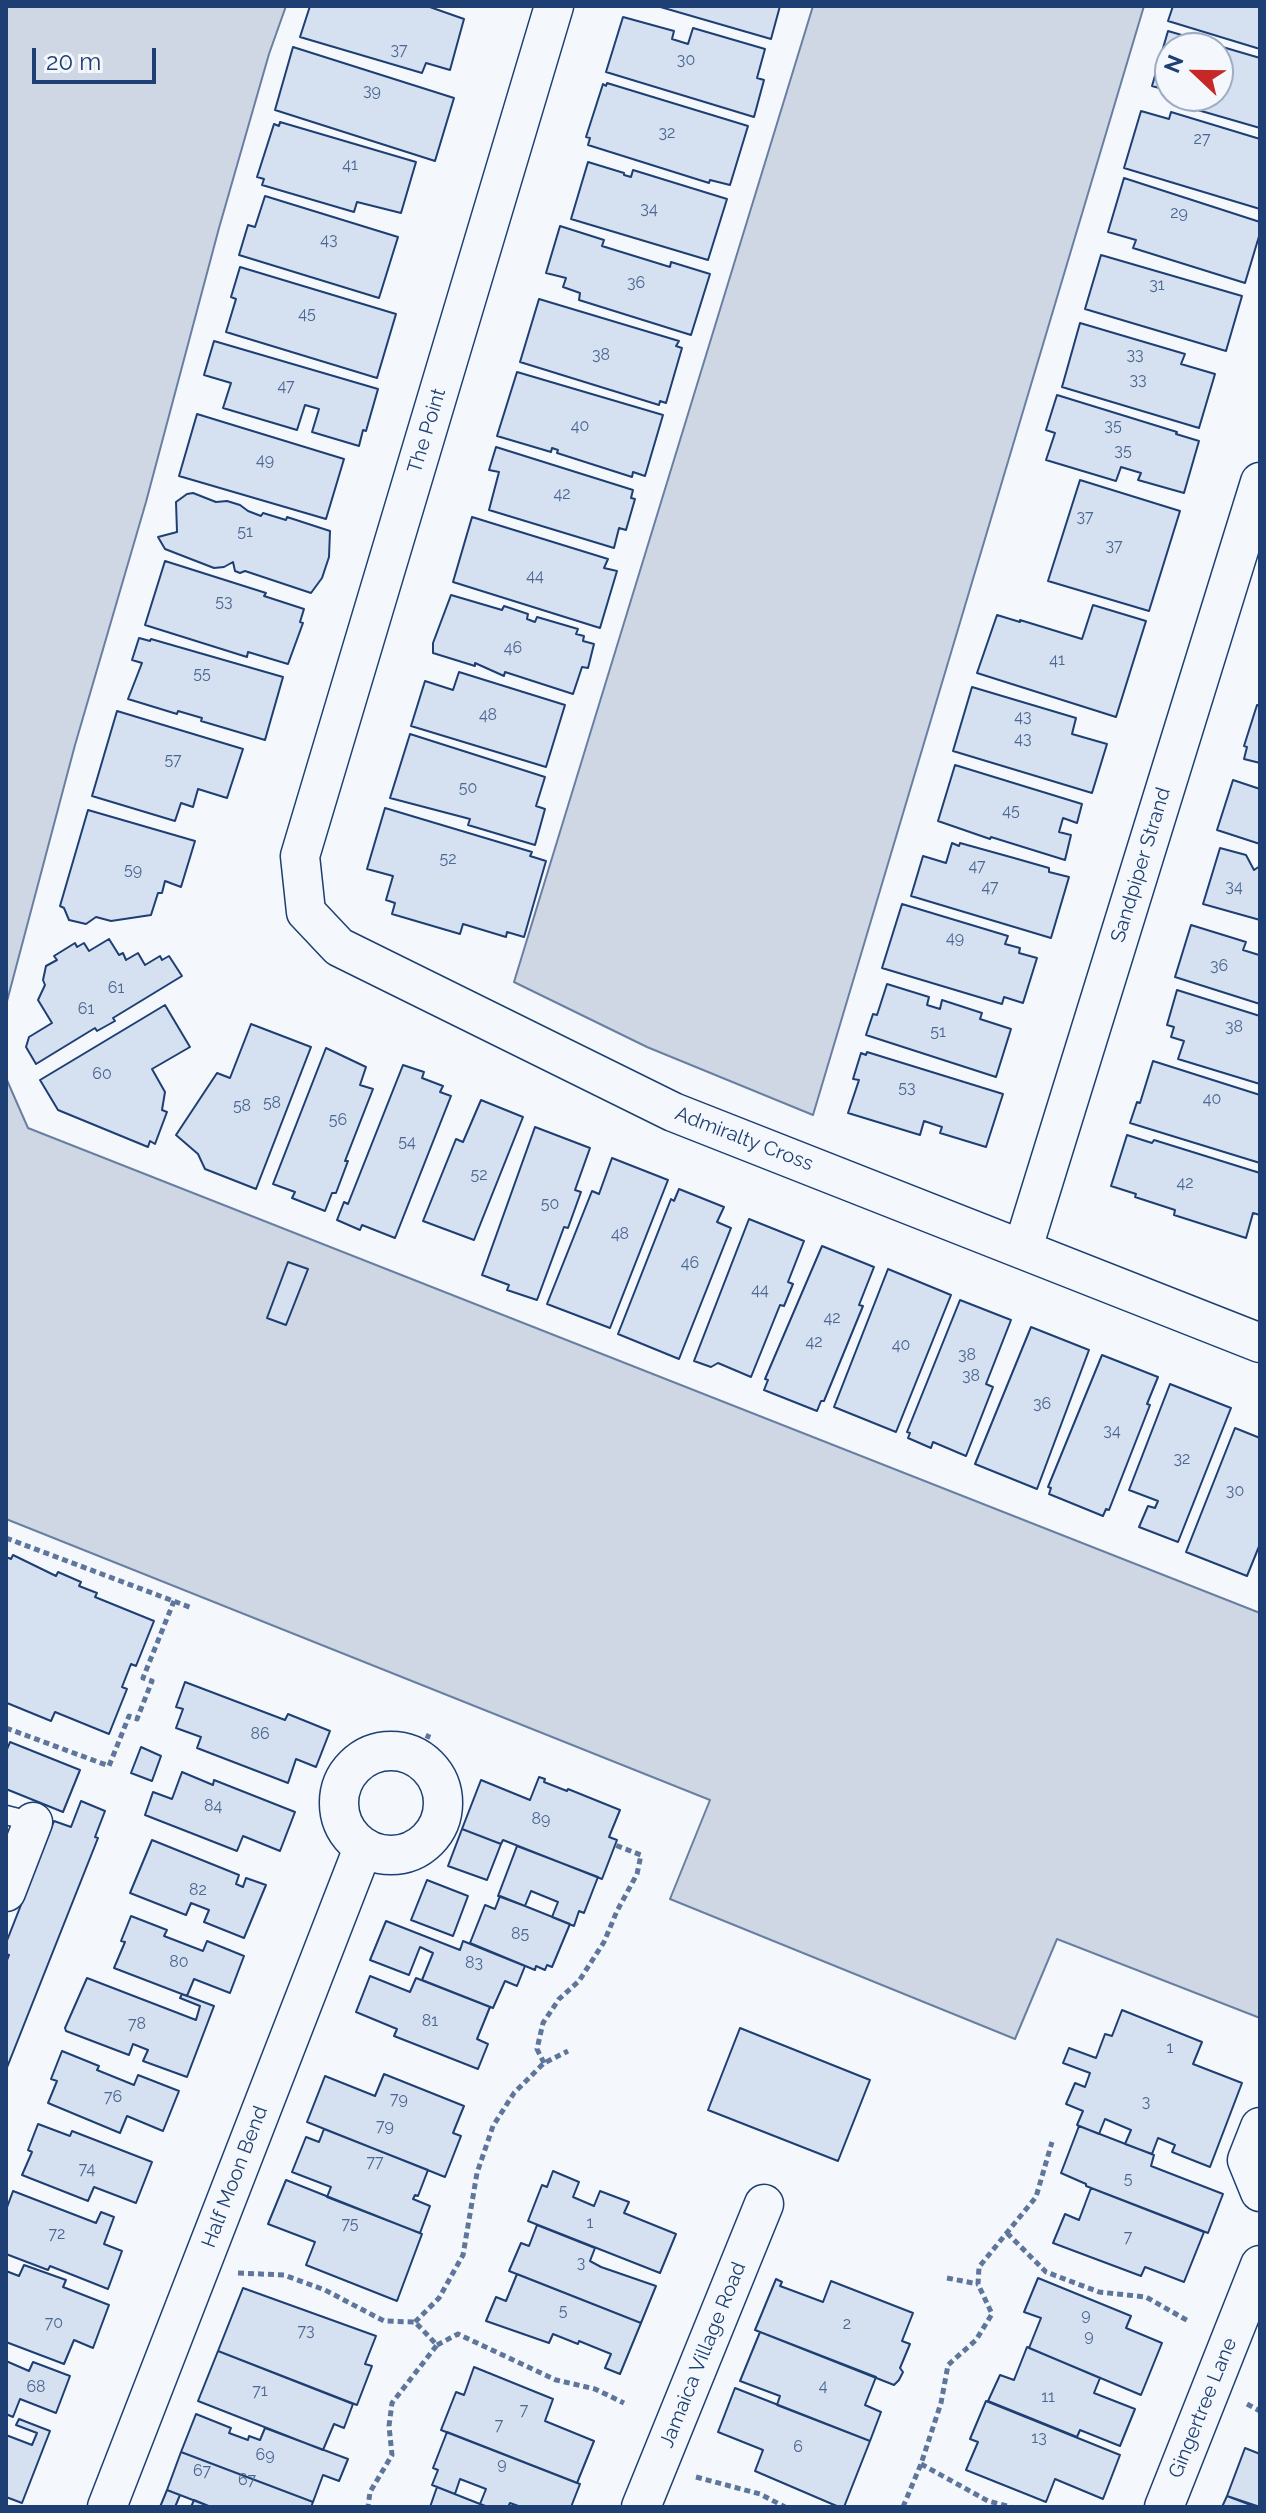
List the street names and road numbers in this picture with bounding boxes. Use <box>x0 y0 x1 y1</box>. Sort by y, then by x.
street label: The Point <box>403 386 451 476</box>
street label: Sandpiper Strand <box>1106 785 1176 945</box>
street label: Admiralty Cross <box>672 1102 816 1176</box>
street label: Half Moon Bend <box>197 2103 273 2251</box>
street label: Jamaica Village Road <box>655 2259 751 2451</box>
street label: Gingertree Lane <box>1164 2334 1242 2482</box>

